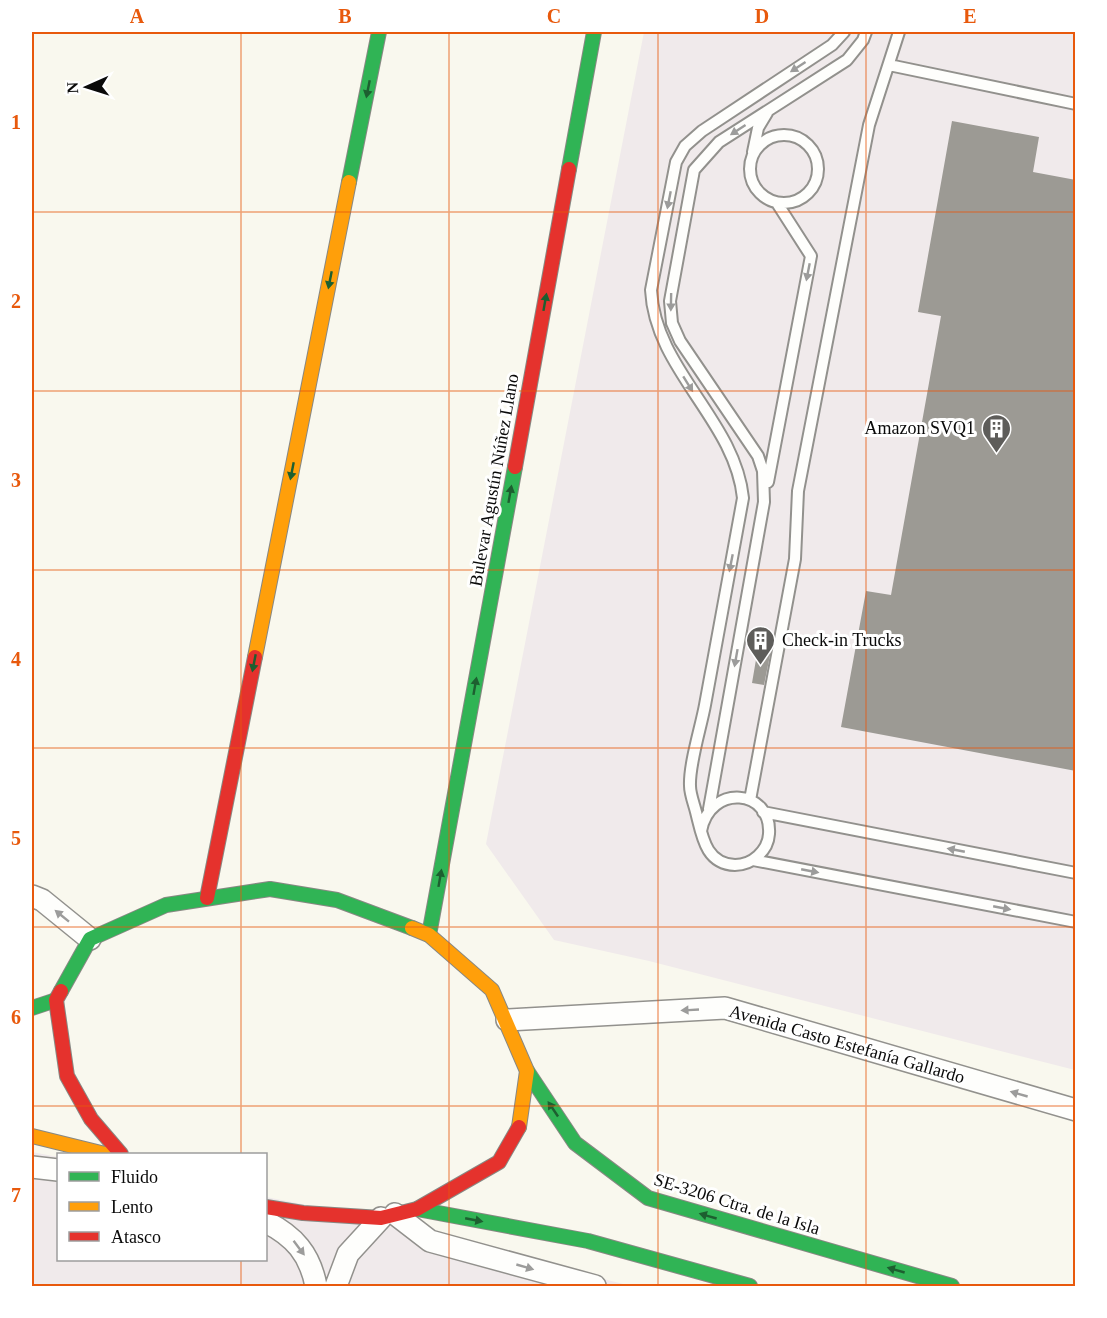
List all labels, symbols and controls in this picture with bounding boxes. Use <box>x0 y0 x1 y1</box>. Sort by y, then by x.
text: A <box>130 5 145 27</box>
text: B <box>338 5 352 27</box>
text: C <box>547 5 561 27</box>
text: D <box>755 5 769 27</box>
text: E <box>963 5 977 27</box>
north arrow <box>57 57 117 117</box>
one-way arrow <box>790 62 807 73</box>
one-way arrow <box>363 80 372 99</box>
text: N <box>64 81 81 94</box>
text: 1 <box>11 111 21 133</box>
one-way arrow <box>730 124 746 135</box>
one-way arrow <box>664 190 673 209</box>
one-way arrow <box>803 263 812 282</box>
one-way arrow <box>325 271 334 290</box>
text: 2 <box>11 290 21 312</box>
one-way arrow <box>540 293 549 312</box>
one-way arrow <box>666 293 676 312</box>
street label: Bulevar Agustín Núñez Llano <box>465 372 523 588</box>
one-way arrow <box>682 376 693 392</box>
building icon: Amazon SVQ1 <box>980 412 1012 454</box>
place label: Amazon SVQ1 <box>865 418 975 438</box>
one-way arrow <box>287 462 296 481</box>
text: 3 <box>11 469 21 491</box>
one-way arrow <box>506 484 515 503</box>
one-way arrow <box>726 554 735 573</box>
building icon: Check-in Trucks <box>745 624 777 666</box>
place label: Check-in Trucks <box>782 630 902 650</box>
text: 4 <box>11 648 21 670</box>
one-way arrow <box>731 648 740 667</box>
one-way arrow <box>249 653 258 672</box>
one-way arrow <box>471 676 480 695</box>
text: 5 <box>11 827 21 849</box>
one-way arrow <box>947 845 966 854</box>
one-way arrow <box>801 867 820 876</box>
one-way arrow <box>436 868 445 887</box>
one-way arrow <box>993 904 1012 913</box>
one-way arrow <box>54 911 69 923</box>
street label: Avenida Casto Estefanía Gallardo <box>727 1001 967 1087</box>
one-way arrow <box>680 1005 699 1014</box>
text: 6 <box>11 1006 21 1028</box>
one-way arrow <box>1010 1089 1028 1098</box>
one-way arrow <box>547 1102 559 1118</box>
legend <box>57 1153 267 1261</box>
text: Fluido <box>111 1167 158 1187</box>
street label: SE-3206 Ctra. de la Isla <box>652 1169 822 1239</box>
text: 7 <box>11 1184 21 1206</box>
text: Lento <box>111 1197 153 1217</box>
one-way arrow <box>699 1211 717 1220</box>
one-way arrow <box>465 1215 484 1224</box>
text: Atasco <box>111 1227 161 1247</box>
one-way arrow <box>292 1240 305 1256</box>
one-way arrow <box>516 1263 534 1272</box>
one-way arrow <box>887 1265 905 1274</box>

